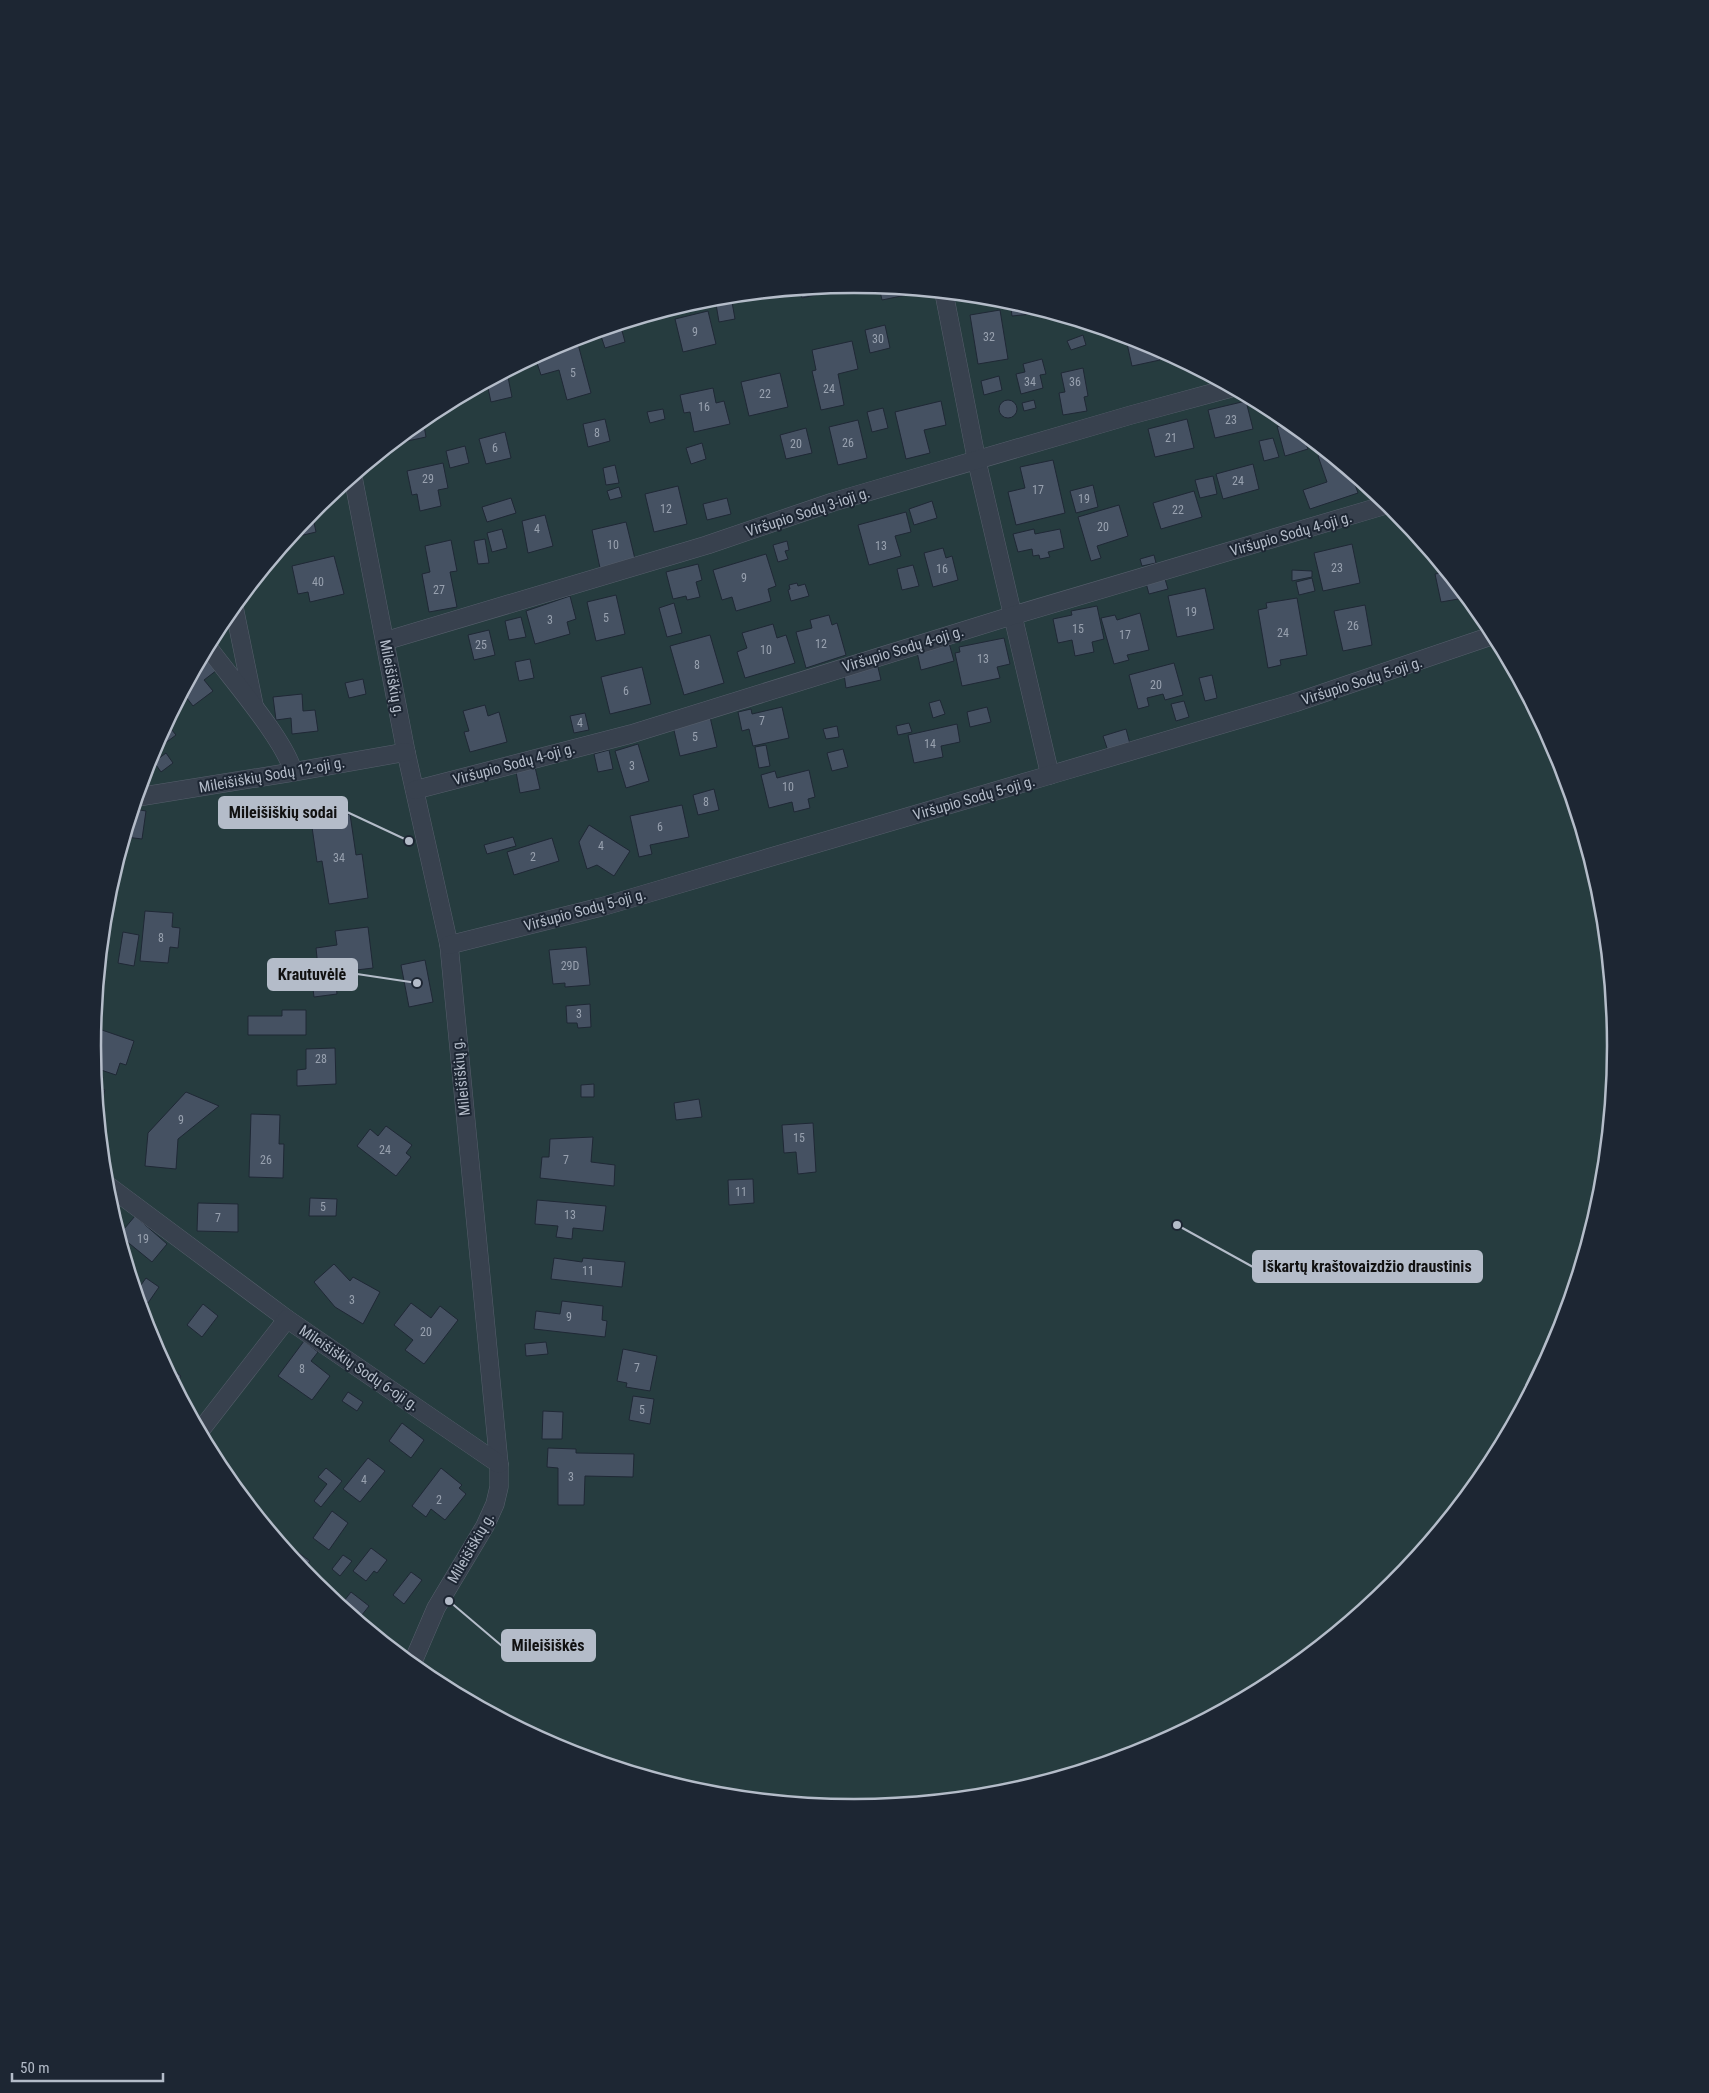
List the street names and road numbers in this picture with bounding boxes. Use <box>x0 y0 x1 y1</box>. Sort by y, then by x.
street label: Viršupio Sodų 3-ioji g. <box>744 483 872 541</box>
street label: Viršupio Sodų 4-oji g. <box>1228 508 1354 560</box>
street label: Viršupio Sodų 4-oji g. <box>840 622 966 676</box>
street label: Mileišiškių g. <box>376 638 408 718</box>
street label: Viršupio Sodų 5-oji g. <box>1299 653 1425 709</box>
street label: Viršupio Sodų 4-oji g. <box>451 739 577 789</box>
street label: Mileišiškių Sodų 12-oji g. <box>198 753 346 797</box>
street label: Viršupio Sodų 5-oji g. <box>911 772 1037 824</box>
street label: Viršupio Sodų 5-oji g. <box>522 885 648 935</box>
street label: Mileišiškių g. <box>448 1037 474 1117</box>
street label: Mileišiškių Sodų 6-oji g. <box>296 1321 422 1415</box>
street label: Mileišiškių g. <box>444 1510 498 1586</box>

